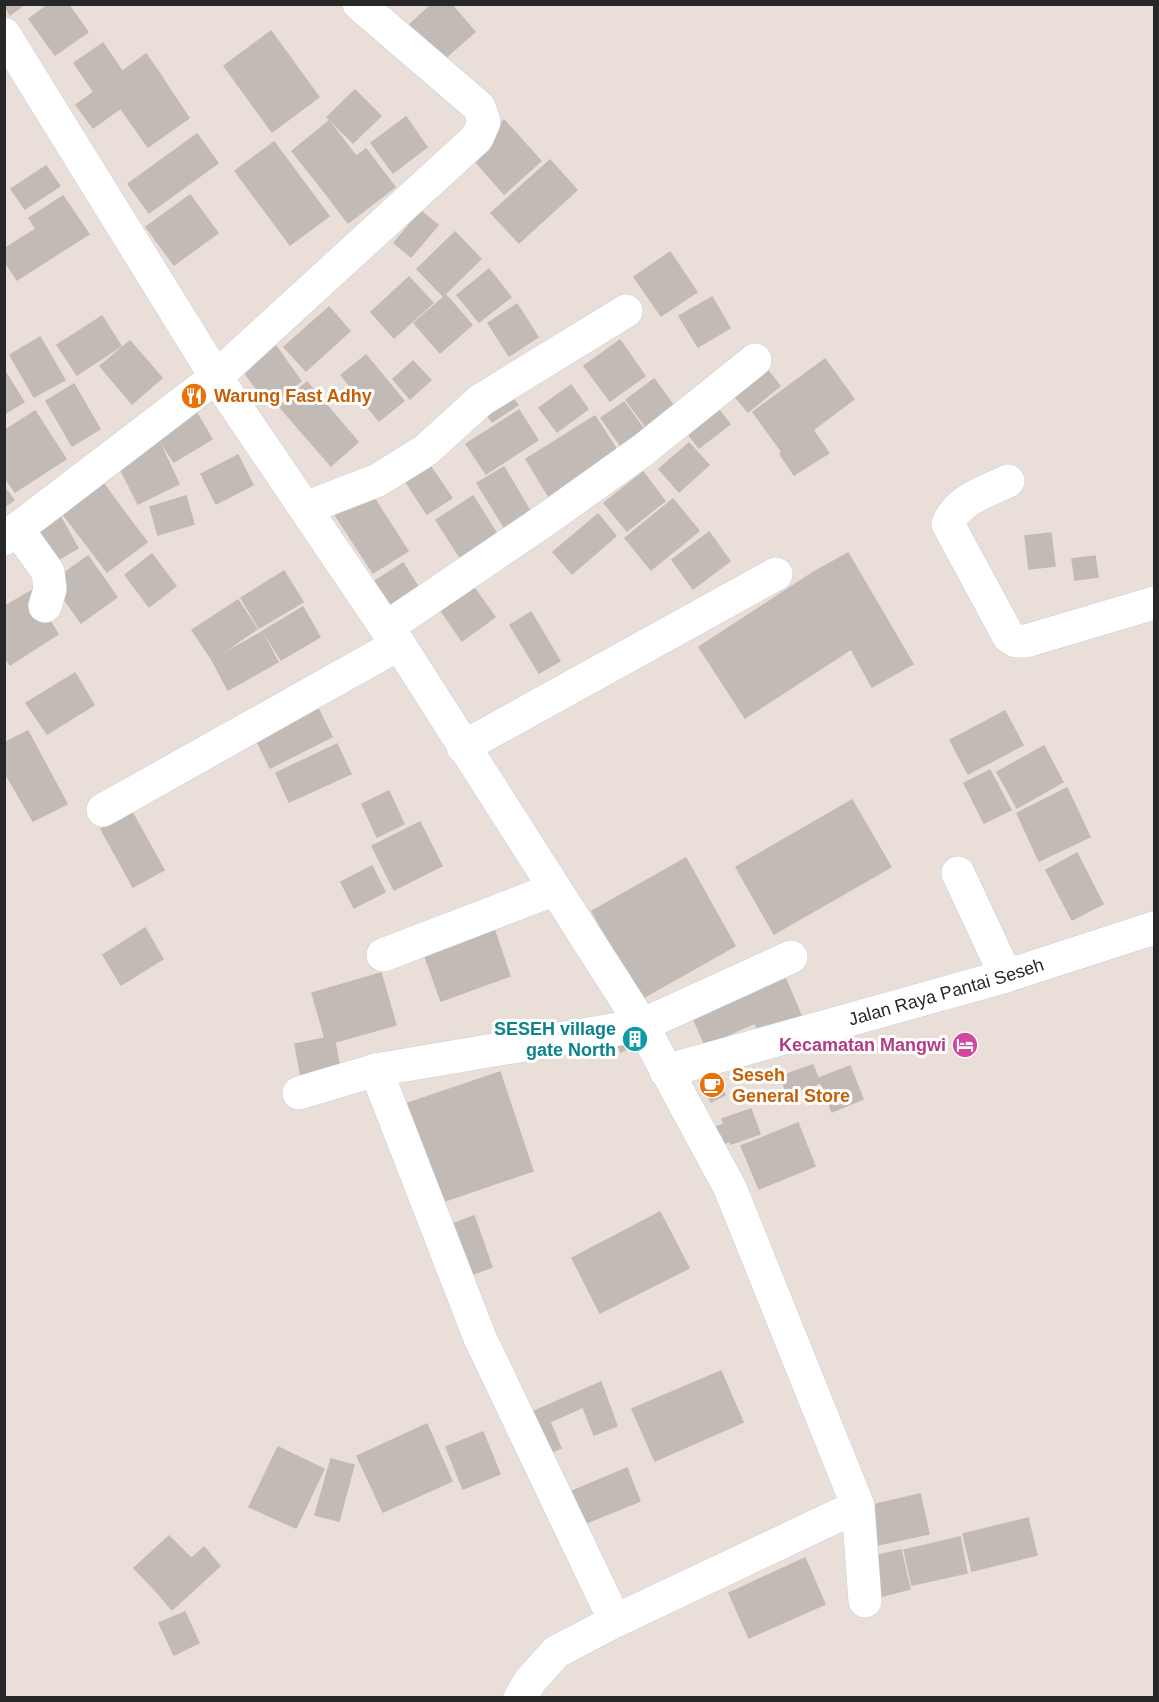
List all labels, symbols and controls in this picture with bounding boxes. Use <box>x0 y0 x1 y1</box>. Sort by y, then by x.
restaurant icon: Warung Fast Adhy <box>179 381 209 411</box>
place label: Warung Fast Adhy <box>214 386 372 406</box>
street label: Jalan Raya Pantai Seseh <box>846 954 1046 1030</box>
place label: SESEH village gate North <box>494 1019 616 1060</box>
building icon: SESEH village gate North <box>620 1024 650 1054</box>
hotel icon: Kecamatan Mangwi <box>950 1030 980 1060</box>
place label: Kecamatan Mangwi <box>779 1035 946 1055</box>
place label: Seseh General Store <box>732 1065 850 1106</box>
cafe icon: Seseh General Store <box>697 1070 727 1100</box>

